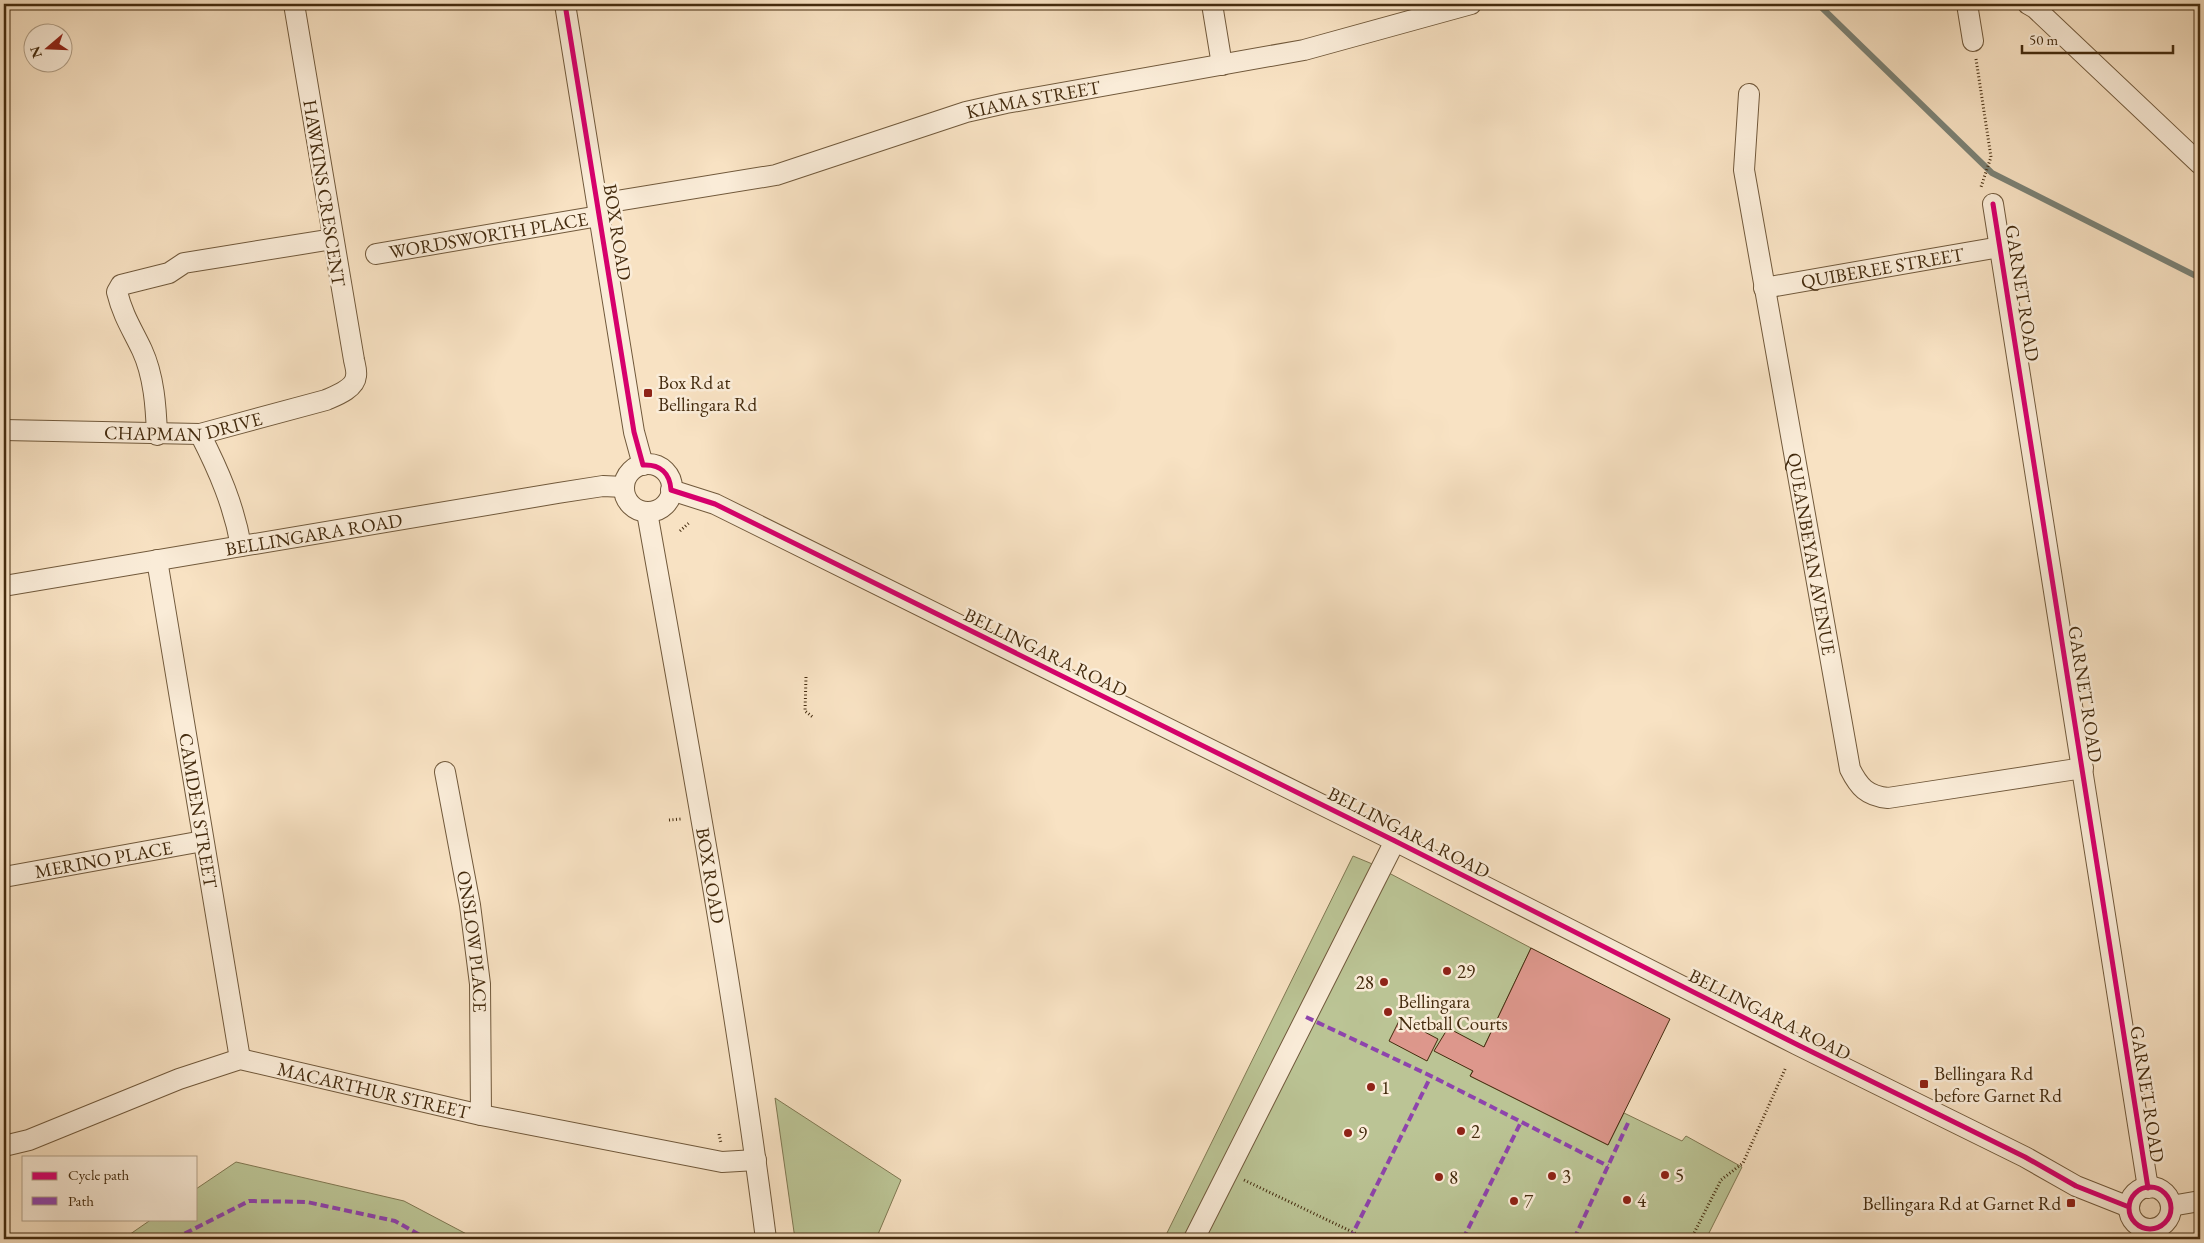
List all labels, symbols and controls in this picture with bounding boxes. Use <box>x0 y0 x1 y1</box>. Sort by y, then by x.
north arrow <box>22 22 72 72</box>
scale bar <box>2022 22 2173 54</box>
text: 50 m <box>2029 30 2058 49</box>
text: N <box>25 43 46 61</box>
street label: KIAMA STREET <box>964 74 1103 125</box>
street label: HAWKINS CRESCENT <box>297 98 352 289</box>
street label: BOX ROAD <box>598 182 637 282</box>
street label: WORDSWORTH PLACE <box>387 206 590 265</box>
street label: GARNET ROAD <box>1999 223 2046 363</box>
street label: QUIBEREE STREET <box>1799 241 1966 294</box>
place label: Box Rd at Bellingara Rd <box>658 370 757 417</box>
marker: Box Rd at Bellingara Rd <box>642 387 654 399</box>
street label: CHAPMAN DRIVE <box>104 406 265 447</box>
street label: QUEANBEYAN AVENUE <box>1781 451 1842 657</box>
street label: BELLINGARA ROAD <box>223 507 404 562</box>
street label: BELLINGARA ROAD <box>960 602 1132 703</box>
street label: GARNET ROAD <box>2062 624 2109 764</box>
street label: CAMDEN STREET <box>173 731 223 890</box>
street label: BELLINGARA ROAD <box>1323 781 1494 884</box>
street label: BOX ROAD <box>690 825 731 925</box>
street label: MERINO PLACE <box>33 835 175 884</box>
street label: ONSLOW PLACE <box>451 869 493 1013</box>
place label: 29 <box>1457 959 1475 984</box>
street label: BELLINGARA ROAD <box>1684 963 1855 1066</box>
marker: 29 <box>1441 965 1453 977</box>
place label: 28 <box>1356 970 1374 995</box>
marker: 28 <box>1378 976 1390 988</box>
place label: Bellingara Netball Courts <box>1398 989 1508 1036</box>
marker: Bellingara Netball Courts <box>1382 1006 1394 1018</box>
street label: GARNET ROAD <box>2124 1024 2171 1164</box>
street label: MACARTHUR STREET <box>275 1056 472 1125</box>
place label: Bellingara Rd before Garnet Rd <box>1934 1061 2062 1108</box>
place label: 1 <box>1381 1075 1390 1100</box>
marker: Bellingara Rd before Garnet Rd <box>1918 1078 1930 1090</box>
marker: 1 <box>1365 1081 1377 1093</box>
place label: 2 <box>1471 1119 1480 1144</box>
place label: 9 <box>1358 1121 1367 1146</box>
marker: 2 <box>1455 1125 1467 1137</box>
marker: 9 <box>1342 1127 1354 1139</box>
legend <box>22 1156 198 1220</box>
place label: 5 <box>1675 1163 1684 1188</box>
place label: 3 <box>1562 1164 1571 1189</box>
text: Cycle path <box>68 1165 130 1184</box>
place label: 8 <box>1449 1165 1458 1190</box>
marker: 5 <box>1659 1169 1671 1181</box>
marker: 3 <box>1546 1170 1558 1182</box>
marker: 8 <box>1433 1171 1445 1183</box>
place label: 4 <box>1637 1188 1647 1213</box>
place label: 7 <box>1524 1189 1534 1214</box>
text: Path <box>68 1191 94 1210</box>
place label: Bellingara Rd at Garnet Rd <box>1863 1191 2061 1216</box>
marker: 4 <box>1621 1194 1633 1206</box>
marker: 7 <box>1508 1195 1520 1207</box>
marker: Bellingara Rd at Garnet Rd <box>2065 1197 2077 1209</box>

